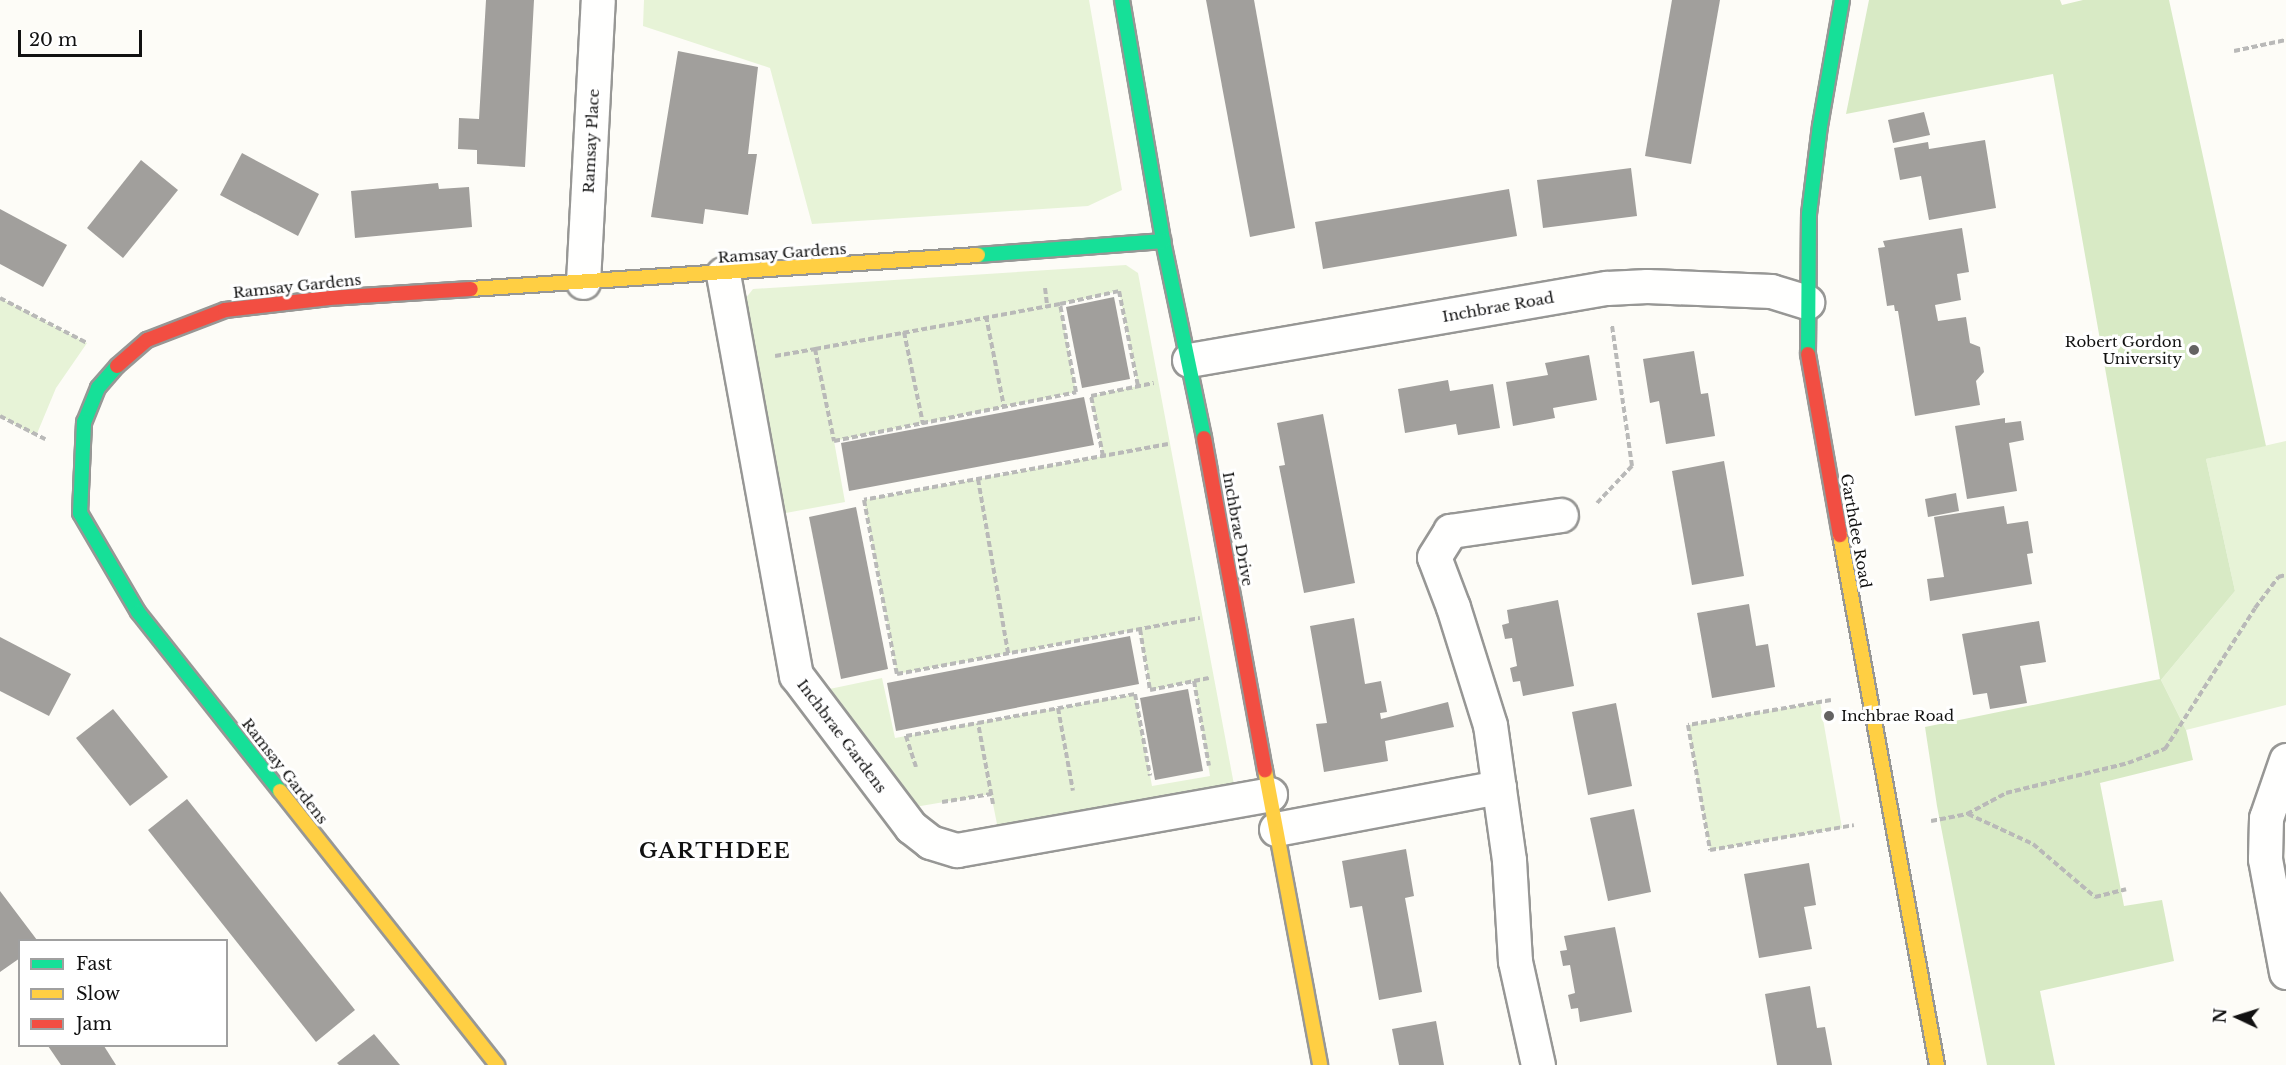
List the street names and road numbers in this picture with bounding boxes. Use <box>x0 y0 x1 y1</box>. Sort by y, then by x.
street label: Ramsay Place <box>579 88 603 194</box>
street label: Ramsay Gardens <box>717 240 847 266</box>
street label: Ramsay Gardens <box>232 270 362 302</box>
street label: Inchbrae Road <box>1441 288 1555 326</box>
street label: Inchbrae Drive <box>1219 470 1257 588</box>
street label: Garthdee Road <box>1837 472 1875 590</box>
street label: Inchbrae Gardens <box>793 676 891 796</box>
street label: Ramsay Gardens <box>238 715 332 827</box>

